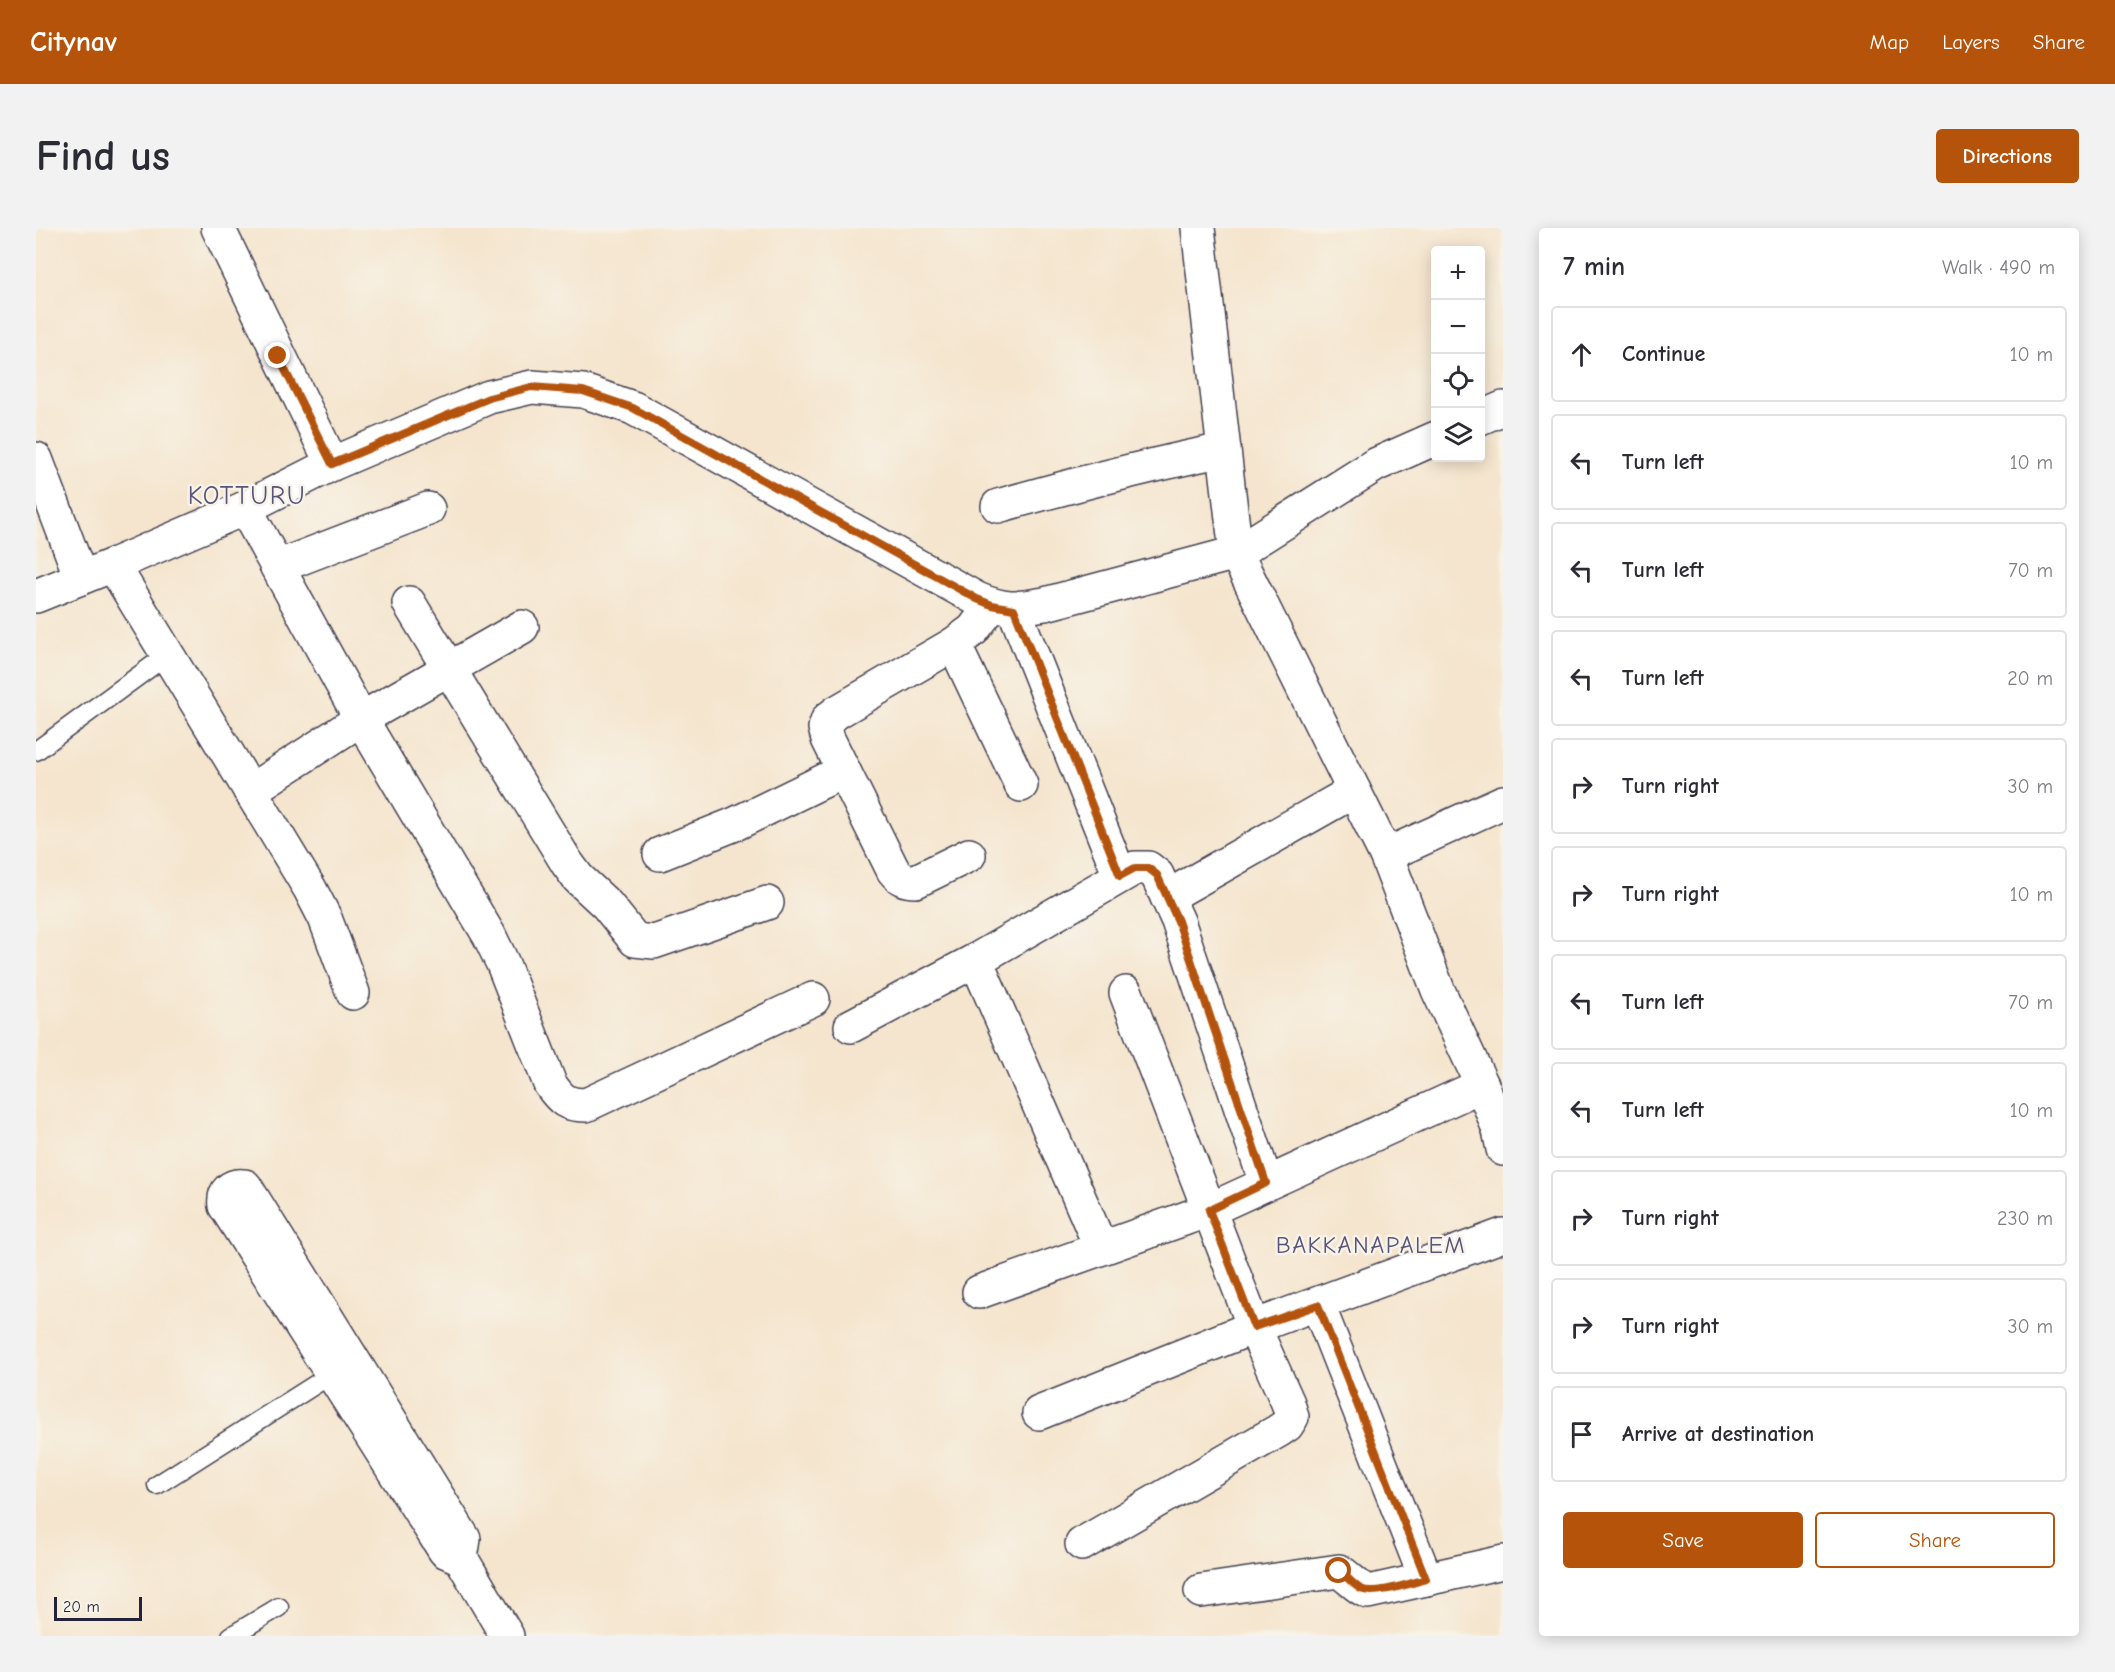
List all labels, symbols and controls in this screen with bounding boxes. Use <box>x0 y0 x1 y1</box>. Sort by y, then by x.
text: Citynav <box>30 26 117 58</box>
text: Map <box>1870 30 1909 54</box>
text: Layers <box>1942 30 2000 54</box>
text: Share <box>2033 30 2085 54</box>
button: Directions <box>1936 129 2079 183</box>
text: Find us <box>36 132 170 181</box>
map controls <box>1431 246 1485 462</box>
button: + <box>1431 246 1485 300</box>
text: 7 min <box>1563 252 1625 282</box>
text: Walk · 490 m <box>1942 256 2055 279</box>
button: − <box>1431 300 1485 354</box>
icon: ahead <box>1565 338 1598 371</box>
text: Continue <box>1622 341 1705 367</box>
route end <box>264 342 290 368</box>
text: 10 m <box>2010 343 2053 366</box>
button: locate <box>1431 354 1485 408</box>
button: layers <box>1431 408 1485 462</box>
icon: left <box>1565 446 1598 479</box>
text: Turn left <box>1622 449 1704 475</box>
text: 10 m <box>2010 451 2053 474</box>
district label: KOTTURU <box>188 481 306 511</box>
icon: left <box>1565 554 1598 587</box>
text: Turn left <box>1622 557 1704 583</box>
text: 70 m <box>2008 559 2053 582</box>
icon: left <box>1565 662 1598 695</box>
text: Turn left <box>1622 665 1704 691</box>
text: 20 m <box>2007 667 2053 690</box>
icon: right <box>1565 770 1598 803</box>
text: Turn right <box>1622 773 1719 799</box>
text: 30 m <box>2007 775 2053 798</box>
icon: right <box>1565 878 1598 911</box>
text: Turn right <box>1622 881 1719 907</box>
text: 10 m <box>2010 883 2053 906</box>
icon: left <box>1565 986 1598 1019</box>
text: Turn left <box>1622 989 1704 1015</box>
text: 70 m <box>2008 991 2053 1014</box>
icon: left <box>1565 1094 1598 1127</box>
text: Turn left <box>1622 1097 1704 1123</box>
text: 10 m <box>2010 1099 2053 1122</box>
icon: right <box>1565 1202 1598 1235</box>
text: Turn right <box>1622 1205 1719 1231</box>
text: 230 m <box>1997 1207 2053 1230</box>
district label: BAKKANAPALEM <box>1276 1231 1466 1259</box>
icon: right <box>1565 1310 1598 1343</box>
text: Turn right <box>1622 1313 1719 1339</box>
text: 30 m <box>2007 1315 2053 1338</box>
icon: arrive <box>1565 1418 1598 1451</box>
text: Arrive at destination <box>1622 1421 1814 1447</box>
button: Save <box>1563 1512 1803 1568</box>
button: Share <box>1815 1512 2055 1568</box>
route start <box>1325 1557 1351 1583</box>
scale bar <box>54 1594 142 1622</box>
text: 20 m <box>63 1598 100 1616</box>

